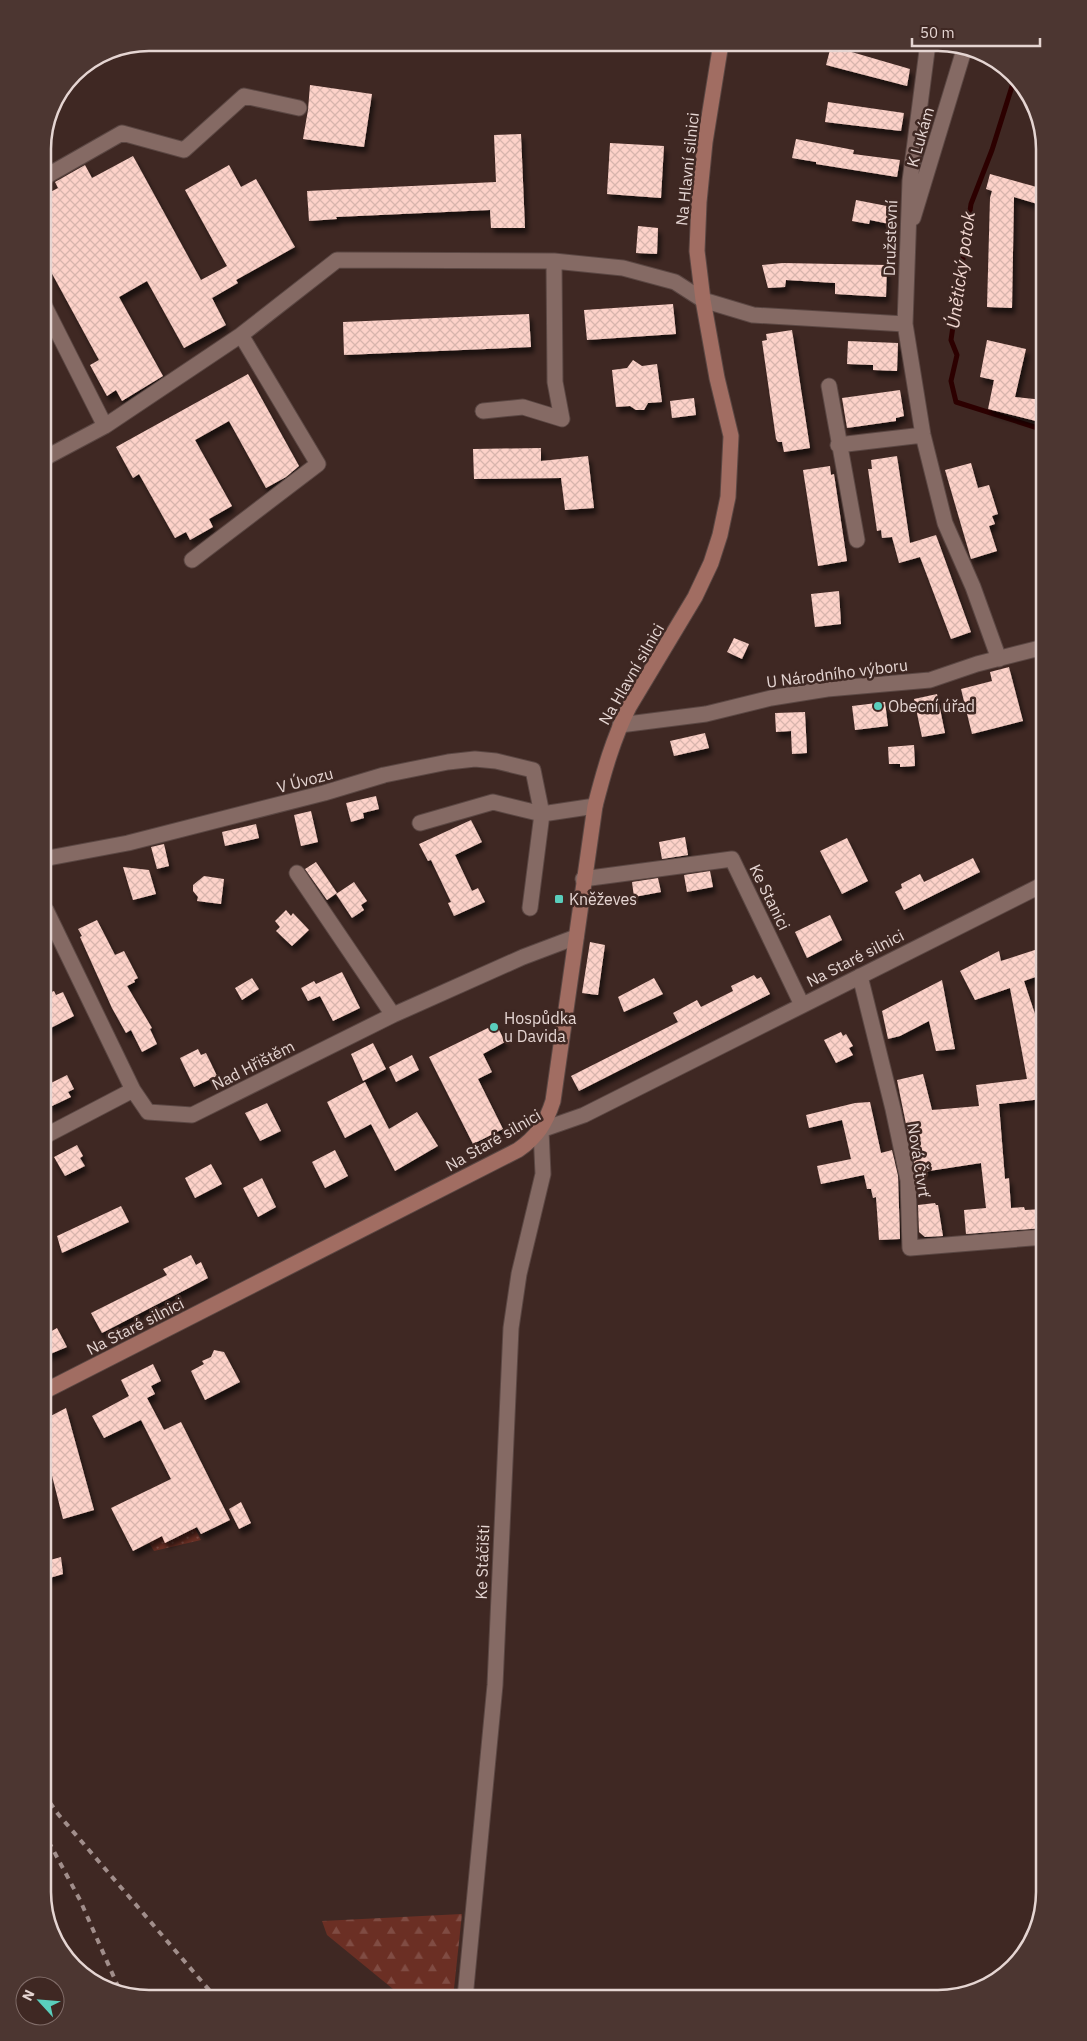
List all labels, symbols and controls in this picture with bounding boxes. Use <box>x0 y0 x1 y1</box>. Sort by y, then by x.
scale bar <box>912 15 1040 47</box>
text: 50 m <box>920 23 955 42</box>
street label: K Lukám <box>902 105 938 169</box>
street label: Na Hlavní silnici <box>671 111 703 227</box>
street label: Družstevní <box>879 200 901 276</box>
water label: Únětický potok <box>941 209 980 330</box>
street label: Na Hlavní silnici <box>594 620 668 728</box>
street label: U Národního výboru <box>765 654 909 692</box>
place label: Obecní úřad <box>888 696 975 716</box>
marker: Obecní úřad <box>872 700 884 712</box>
street label: V Úvozu <box>274 762 335 797</box>
street label: Ke Stanici <box>745 861 795 933</box>
place label: Kněževes <box>569 889 637 909</box>
marker: Kněževes <box>553 893 565 905</box>
street label: Na Staré silnici <box>803 925 907 991</box>
place label: Hospůdka u Davida <box>504 1008 577 1046</box>
marker: Hospůdka u Davida <box>488 1021 500 1033</box>
street label: Nad Hřištěm <box>208 1036 298 1094</box>
street label: Na Staré silnici <box>442 1105 544 1175</box>
street label: Nová Čtvrť <box>903 1121 936 1199</box>
street label: Na Staré silnici <box>83 1293 187 1359</box>
street label: Ke Stáčišti <box>471 1524 493 1600</box>
north arrow <box>15 1976 65 2026</box>
text: N <box>18 1987 39 2004</box>

